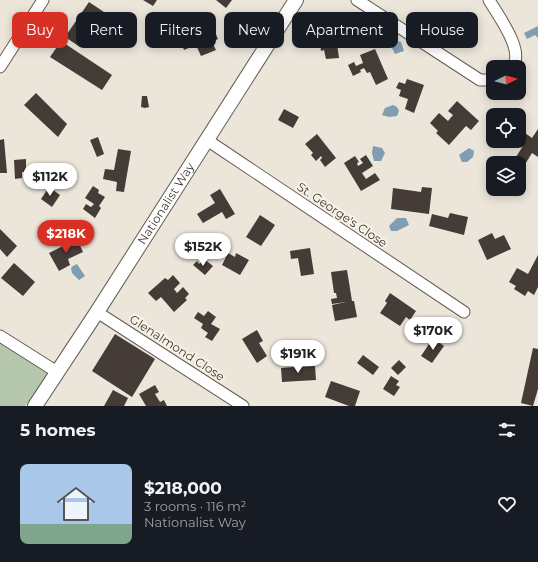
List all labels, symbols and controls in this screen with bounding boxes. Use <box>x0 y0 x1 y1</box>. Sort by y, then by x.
chip: Buy <box>12 12 68 48</box>
chip: Rent <box>76 12 137 48</box>
chip: Filters <box>145 12 216 48</box>
chip: New <box>224 12 284 48</box>
chip: Apartment <box>292 12 398 48</box>
chip: House <box>406 12 478 48</box>
north arrow <box>486 60 526 100</box>
map controls <box>486 60 526 196</box>
button: locate <box>486 108 526 148</box>
button: layers <box>486 156 526 196</box>
street label: Nationalist Way <box>134 159 198 247</box>
pin: $112K <box>22 163 78 197</box>
text: $112K <box>32 168 68 184</box>
street label: St. George's Close <box>294 179 390 250</box>
pin: $218K <box>38 220 94 254</box>
text: $218K <box>46 225 86 241</box>
pin: $152K <box>175 233 231 267</box>
text: $152K <box>184 238 222 254</box>
street label: Glenalmond Close <box>127 311 228 384</box>
pin: $170K <box>405 317 461 351</box>
text: $170K <box>413 322 453 338</box>
pin: $191K <box>270 340 326 374</box>
text: $191K <box>280 345 316 361</box>
icon: filters <box>496 419 518 441</box>
text: 5 homes <box>20 420 96 440</box>
text: $218,000 <box>144 478 222 498</box>
icon: home <box>52 480 100 528</box>
icon: heart <box>496 493 518 515</box>
text: 3 rooms · 116 m² <box>144 498 246 514</box>
text: Nationalist Way <box>144 514 246 530</box>

